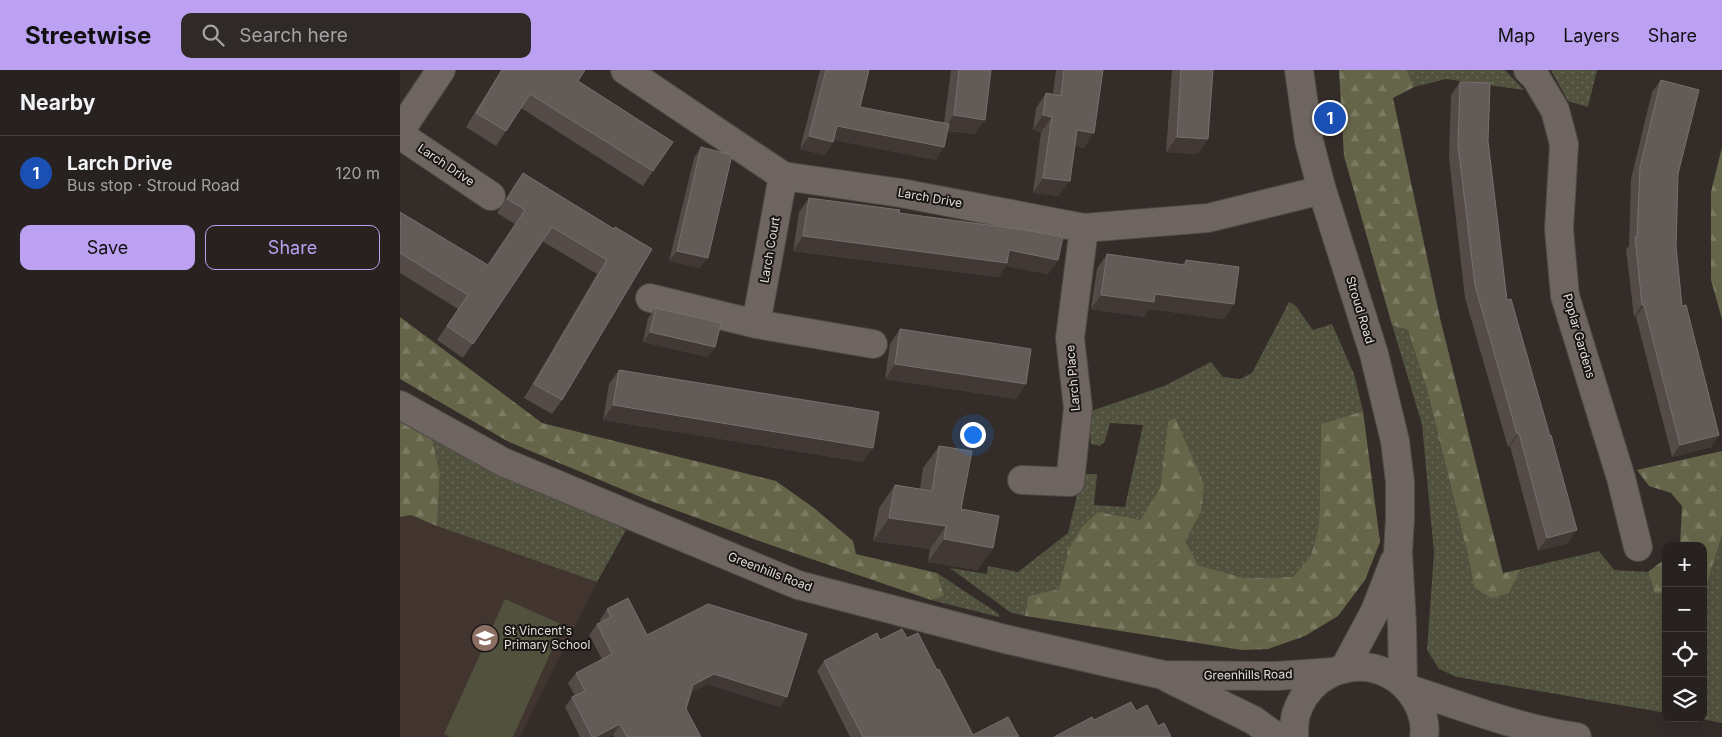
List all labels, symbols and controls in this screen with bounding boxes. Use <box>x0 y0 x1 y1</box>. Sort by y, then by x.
search box <box>181 13 531 58</box>
text: Streetwise <box>25 21 151 50</box>
icon: search <box>199 21 227 49</box>
text: Search here <box>239 24 348 47</box>
text: Map <box>1498 25 1535 46</box>
text: Layers <box>1563 25 1620 46</box>
text: Share <box>1648 25 1697 46</box>
text: Nearby <box>20 90 95 115</box>
pin: 1 <box>1314 99 1346 137</box>
street label: Larch Drive <box>415 140 477 189</box>
text: Larch Drive <box>67 152 173 175</box>
text: 1 <box>33 163 39 183</box>
text: 120 m <box>335 163 380 183</box>
text: Bus stop · Stroud Road <box>67 175 240 195</box>
street label: Larch Drive <box>897 184 963 211</box>
street label: Larch Court <box>756 216 783 284</box>
button: Save <box>20 225 195 270</box>
button: Share <box>205 225 380 270</box>
street label: Stroud Road <box>1343 274 1378 345</box>
street label: Poplar Gardens <box>1560 292 1599 380</box>
street label: Larch Place <box>1062 344 1083 412</box>
your location <box>960 422 986 448</box>
map controls <box>1662 542 1707 722</box>
button: + <box>1662 542 1707 587</box>
street label: Greenhills Road <box>726 549 814 594</box>
button: − <box>1662 587 1707 632</box>
school or university icon: St Vincent's Primary School <box>470 623 500 653</box>
place label: St Vincent's Primary School <box>504 623 590 652</box>
button: locate <box>1662 632 1707 677</box>
street label: Greenhills Road <box>1203 666 1293 683</box>
button: layers <box>1662 677 1707 722</box>

